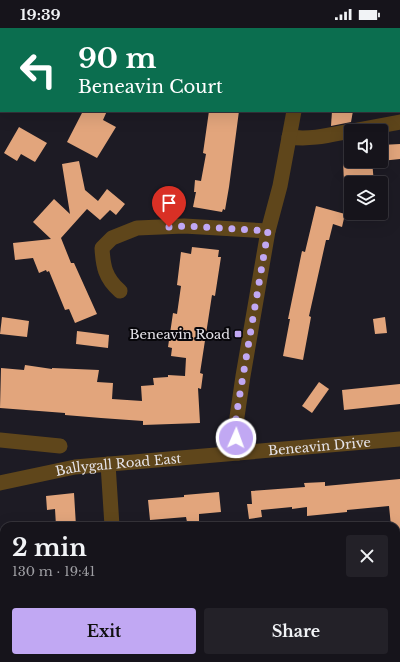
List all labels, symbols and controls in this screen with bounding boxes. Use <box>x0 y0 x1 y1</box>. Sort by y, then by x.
text: 19:39 <box>20 5 61 24</box>
text: 90 m <box>78 41 156 76</box>
icon: left <box>12 44 64 96</box>
text: Beneavin Court <box>78 76 223 98</box>
map controls <box>344 124 388 220</box>
button: sound <box>344 124 388 168</box>
button: layers <box>344 176 388 220</box>
pin <box>152 186 186 227</box>
icon: arrive <box>158 192 180 214</box>
place label: Beneavin Road <box>130 326 230 343</box>
marker: Beneavin Road <box>233 329 243 339</box>
position arrow <box>215 417 257 459</box>
street label: Beneavin Drive <box>267 433 371 459</box>
street label: Ballygall Road East <box>54 449 182 479</box>
text: 2 min <box>12 533 87 562</box>
button: close <box>346 535 388 577</box>
text: 130 m · 19:41 <box>12 563 95 580</box>
button: Exit <box>12 608 196 654</box>
button: Share <box>204 608 388 654</box>

